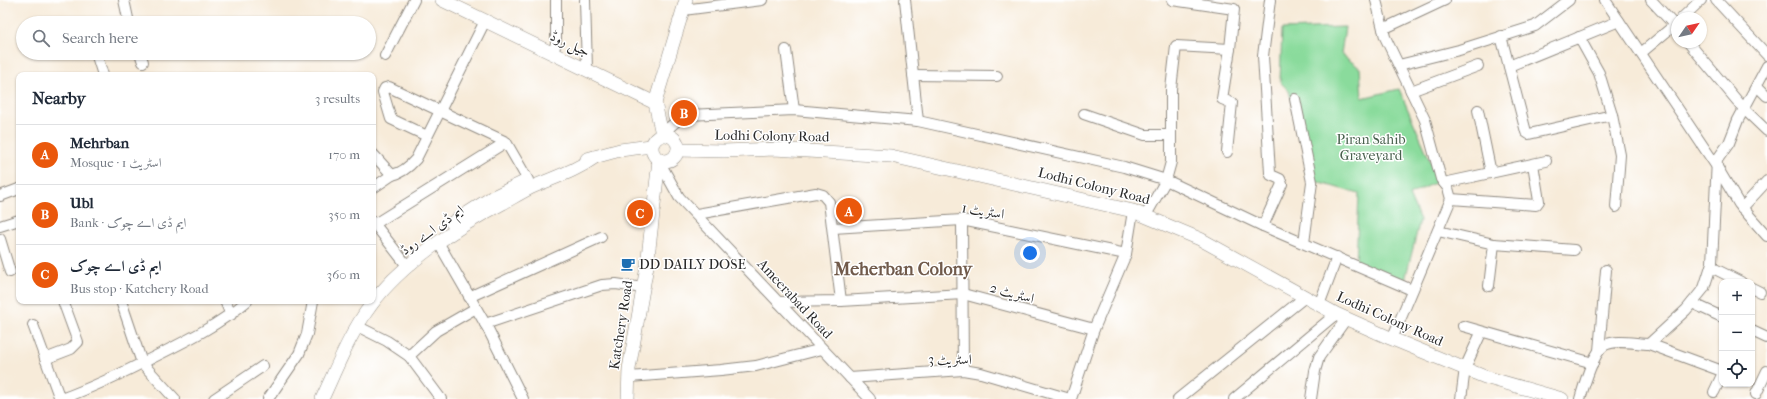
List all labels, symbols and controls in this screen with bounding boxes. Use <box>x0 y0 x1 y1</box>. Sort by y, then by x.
north arrow <box>1671 12 1707 48</box>
search box <box>16 16 376 60</box>
icon: search <box>30 27 52 49</box>
street label: جیل روڈ <box>546 27 593 62</box>
text: Search here <box>62 29 138 47</box>
text: Nearby <box>32 88 86 108</box>
text: 3 results <box>315 91 360 106</box>
pin: B <box>671 98 697 128</box>
street label: Lodhi Colony Road <box>714 127 830 146</box>
park label: Piran Sahib Graveyard <box>1336 131 1406 164</box>
text: Mehrban <box>70 134 129 152</box>
text: A <box>41 147 49 162</box>
text: 170 m <box>328 147 360 162</box>
text: Mosque · اسٹریٹ 1 <box>70 155 162 170</box>
street label: Lodhi Colony Road <box>1036 164 1152 208</box>
text: Ubl <box>70 194 94 212</box>
pin: A <box>836 196 862 226</box>
pin: C <box>627 198 653 228</box>
street label: اسٹریٹ 1 <box>961 199 1005 223</box>
street label: ایم ڈی اے روڈ <box>397 201 469 262</box>
text: B <box>41 207 49 222</box>
text: 350 m <box>328 207 360 222</box>
text: Bank · ایم ڈی اے چوک <box>70 215 186 230</box>
your location <box>1020 243 1040 263</box>
street label: Ameerabad Road <box>753 255 836 343</box>
cafe icon: DD DAILY DOSE <box>620 256 636 272</box>
place label: DD DAILY DOSE <box>639 256 746 273</box>
text: ایم ڈی اے چوک <box>70 257 162 275</box>
district label: Meherban Colony <box>833 259 973 280</box>
text: C <box>41 267 49 282</box>
text: 360 m <box>327 267 360 282</box>
street label: Katchery Road <box>606 279 637 371</box>
street label: اسٹریٹ 2 <box>988 279 1036 307</box>
map controls <box>1719 279 1755 387</box>
button: + <box>1719 279 1755 315</box>
text: Bus stop · Katchery Road <box>70 281 208 296</box>
street label: Lodhi Colony Road <box>1334 288 1446 350</box>
button: − <box>1719 315 1755 351</box>
street label: اسٹریٹ 3 <box>928 351 972 368</box>
button: locate <box>1719 351 1755 387</box>

